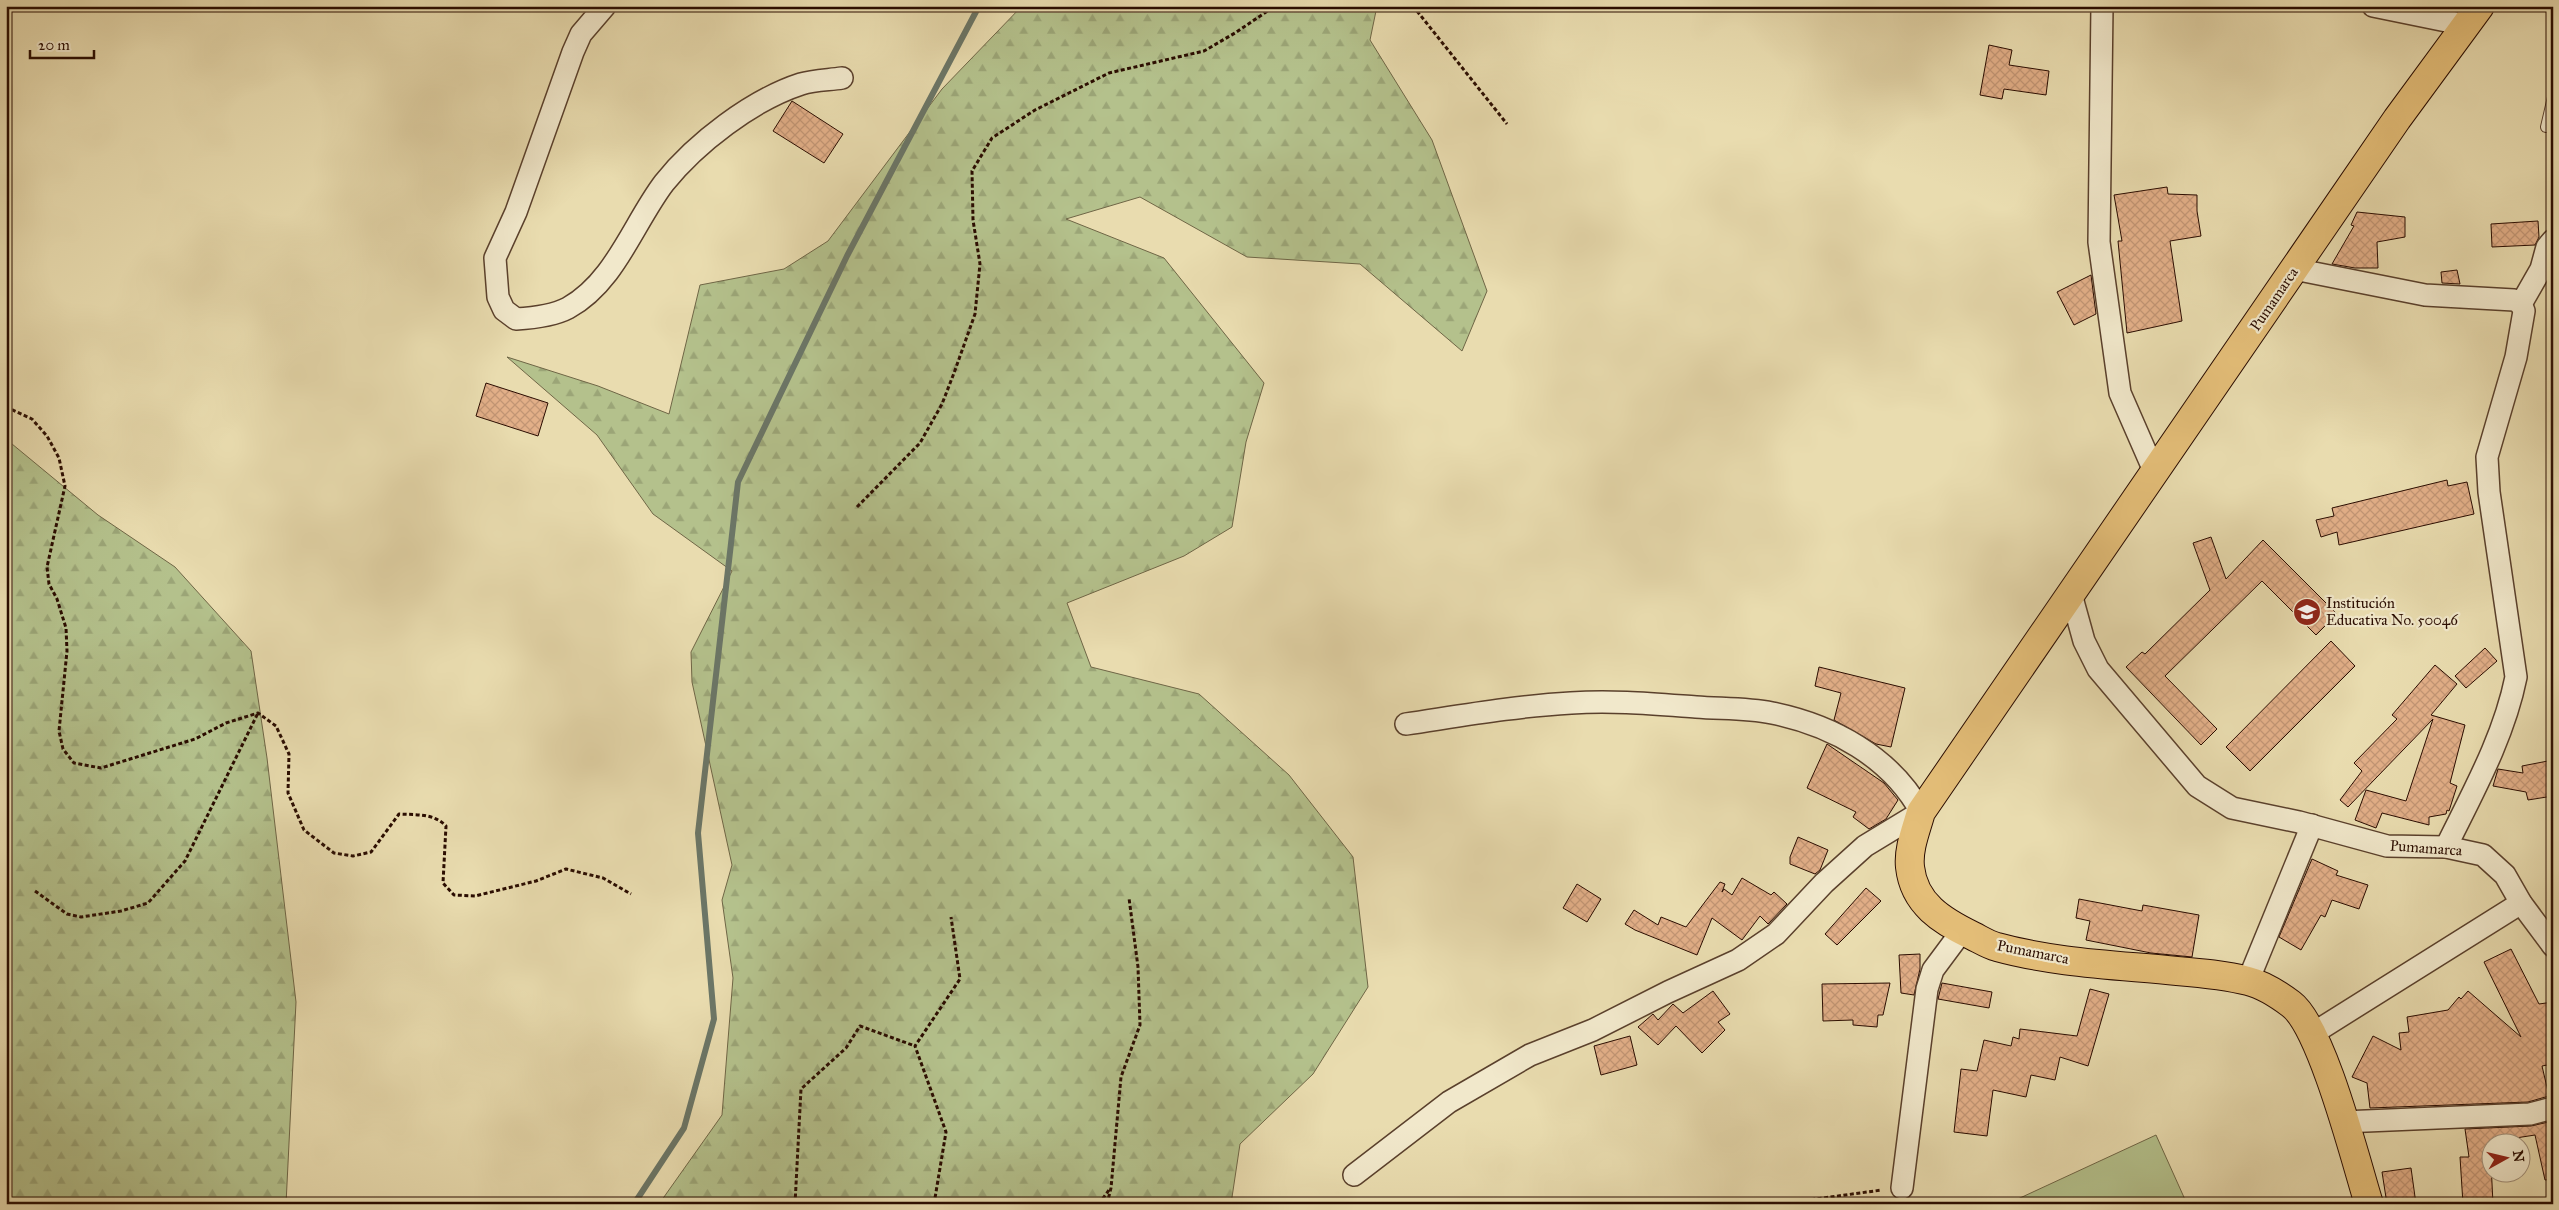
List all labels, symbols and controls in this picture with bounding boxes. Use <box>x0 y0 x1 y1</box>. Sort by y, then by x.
scale bar <box>30 28 94 60</box>
text: 20 m <box>38 36 70 54</box>
street label: Pumamarca <box>2246 263 2302 334</box>
place label: Institución Educativa No. 50046 <box>2326 594 2459 629</box>
school or university icon: Institución Educativa No. 50046 <box>2292 597 2322 627</box>
street label: Pumamarca <box>2389 836 2464 860</box>
street label: Pumamarca <box>1996 936 2071 968</box>
north arrow <box>2482 1132 2532 1182</box>
text: N <box>2509 1149 2528 1163</box>

